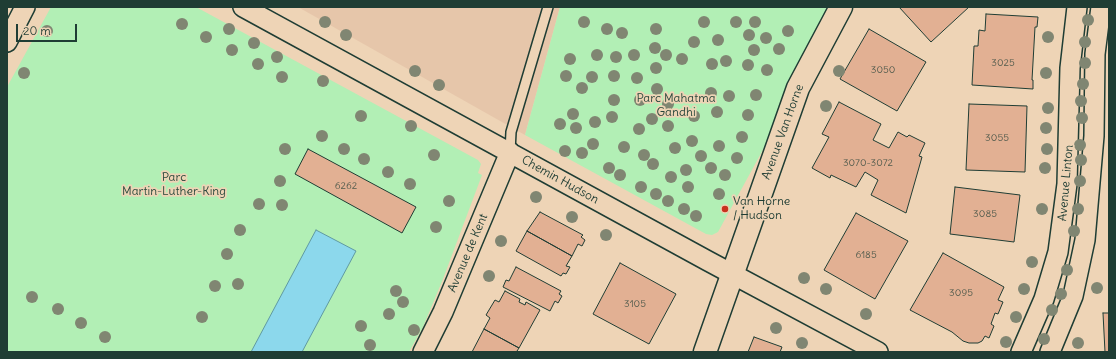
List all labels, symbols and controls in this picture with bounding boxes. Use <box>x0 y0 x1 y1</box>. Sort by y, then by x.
scale bar <box>18 16 79 42</box>
text: 20 m <box>23 23 51 38</box>
house number: 3025 <box>991 57 1015 69</box>
house number: 3050 <box>871 64 895 76</box>
street label: Avenue Van Horne <box>759 82 807 182</box>
park label: Parc Mahatma Gandhi <box>636 92 716 120</box>
house number: 3055 <box>985 132 1009 144</box>
street label: Avenue Linton <box>1055 144 1077 222</box>
street label: Chemin Hudson <box>519 153 601 207</box>
house number: 3070-3072 <box>843 157 893 169</box>
park label: Parc Martin-Luther-King <box>122 171 226 199</box>
house number: 6262 <box>335 180 357 192</box>
place label: Van Horne / Hudson <box>733 195 790 223</box>
marker: Van Horne / Hudson <box>720 204 730 214</box>
house number: 3085 <box>973 208 997 220</box>
street label: Avenue de Kent <box>445 212 491 294</box>
house number: 6185 <box>855 249 877 261</box>
house number: 3095 <box>949 287 973 299</box>
house number: 3105 <box>624 298 646 310</box>

